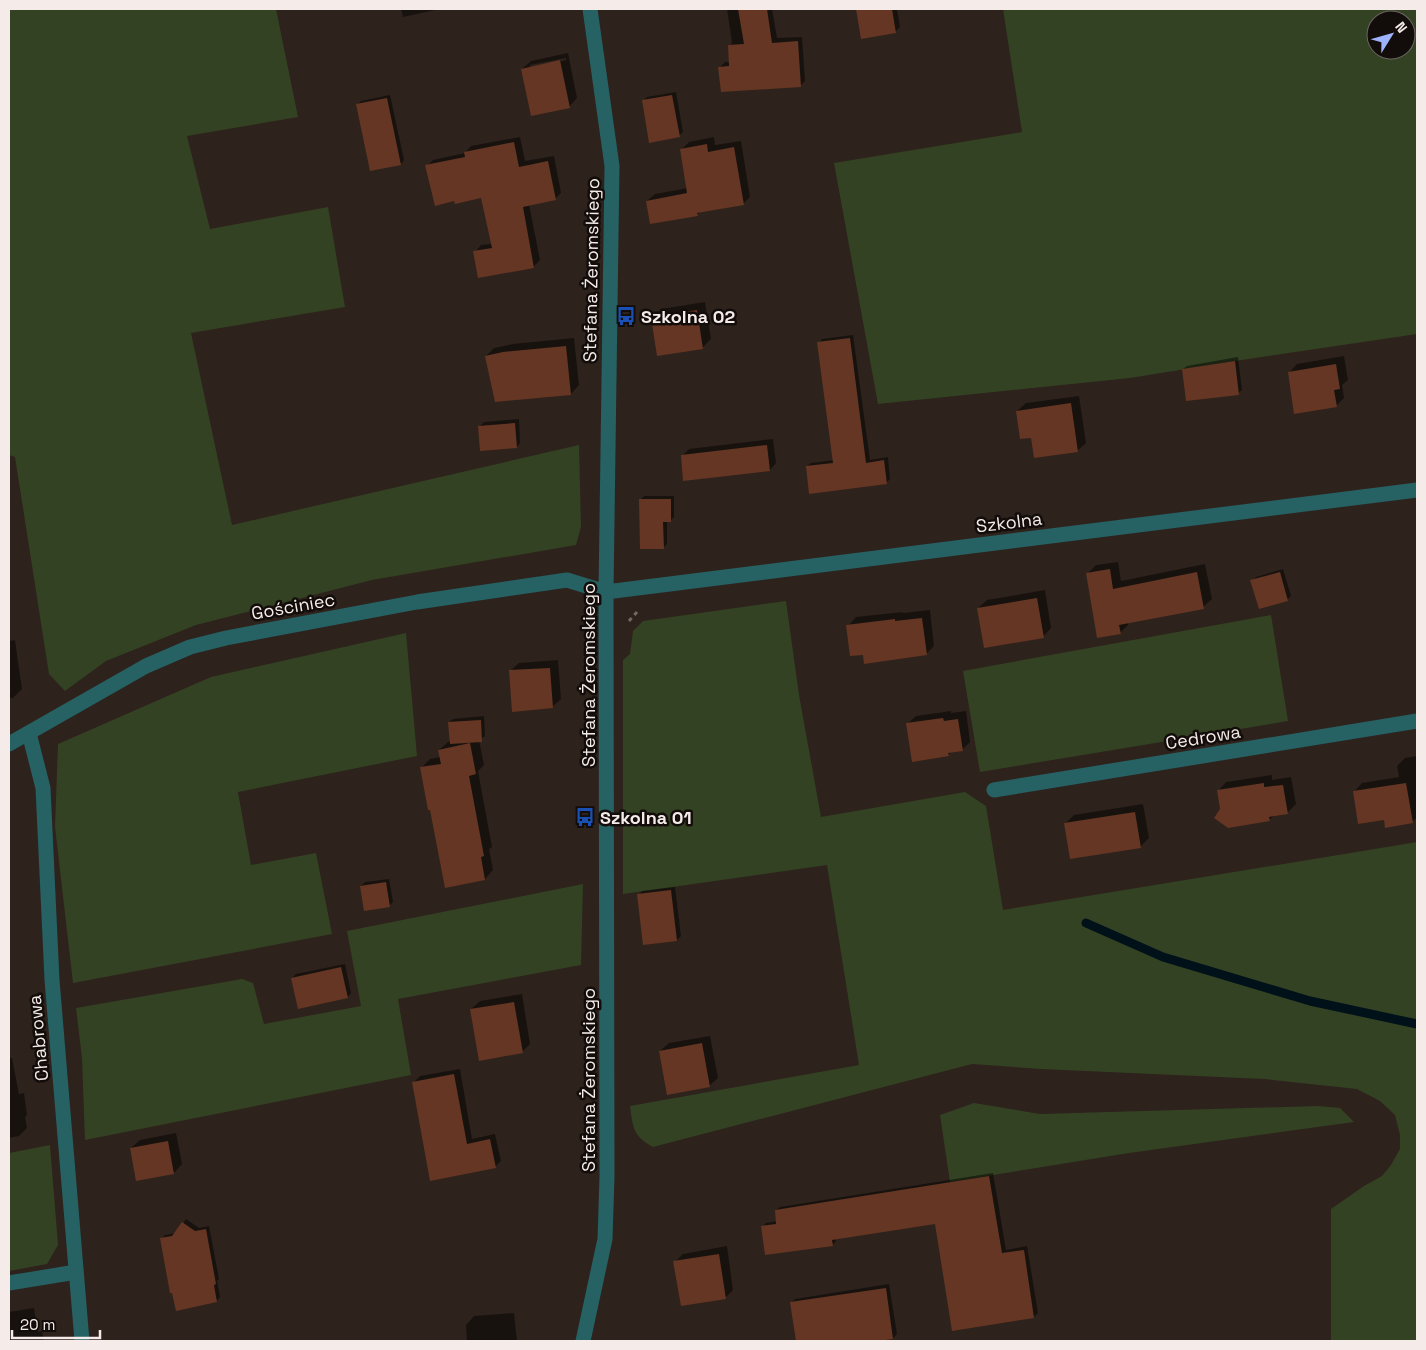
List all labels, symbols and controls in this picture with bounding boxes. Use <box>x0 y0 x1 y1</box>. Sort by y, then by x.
north arrow <box>1366 10 1416 60</box>
text: N <box>1391 18 1411 36</box>
street label: Stefana Żeromskiego <box>578 178 604 362</box>
bus stop icon: Szkolna 02 <box>615 305 637 327</box>
place label: Szkolna 02 <box>641 305 735 328</box>
street label: Szkolna <box>975 507 1043 537</box>
street label: Stefana Żeromskiego <box>577 583 600 767</box>
street label: Gościniec <box>249 587 337 625</box>
street label: Cedrowa <box>1164 720 1242 754</box>
bus stop icon: Szkolna 01 <box>574 806 596 828</box>
place label: Szkolna 01 <box>600 806 692 829</box>
street label: Stefana Żeromskiego <box>577 988 600 1172</box>
street label: Chabrowa <box>23 994 53 1082</box>
scale bar <box>12 1308 100 1340</box>
text: 20 m <box>20 1315 55 1334</box>

